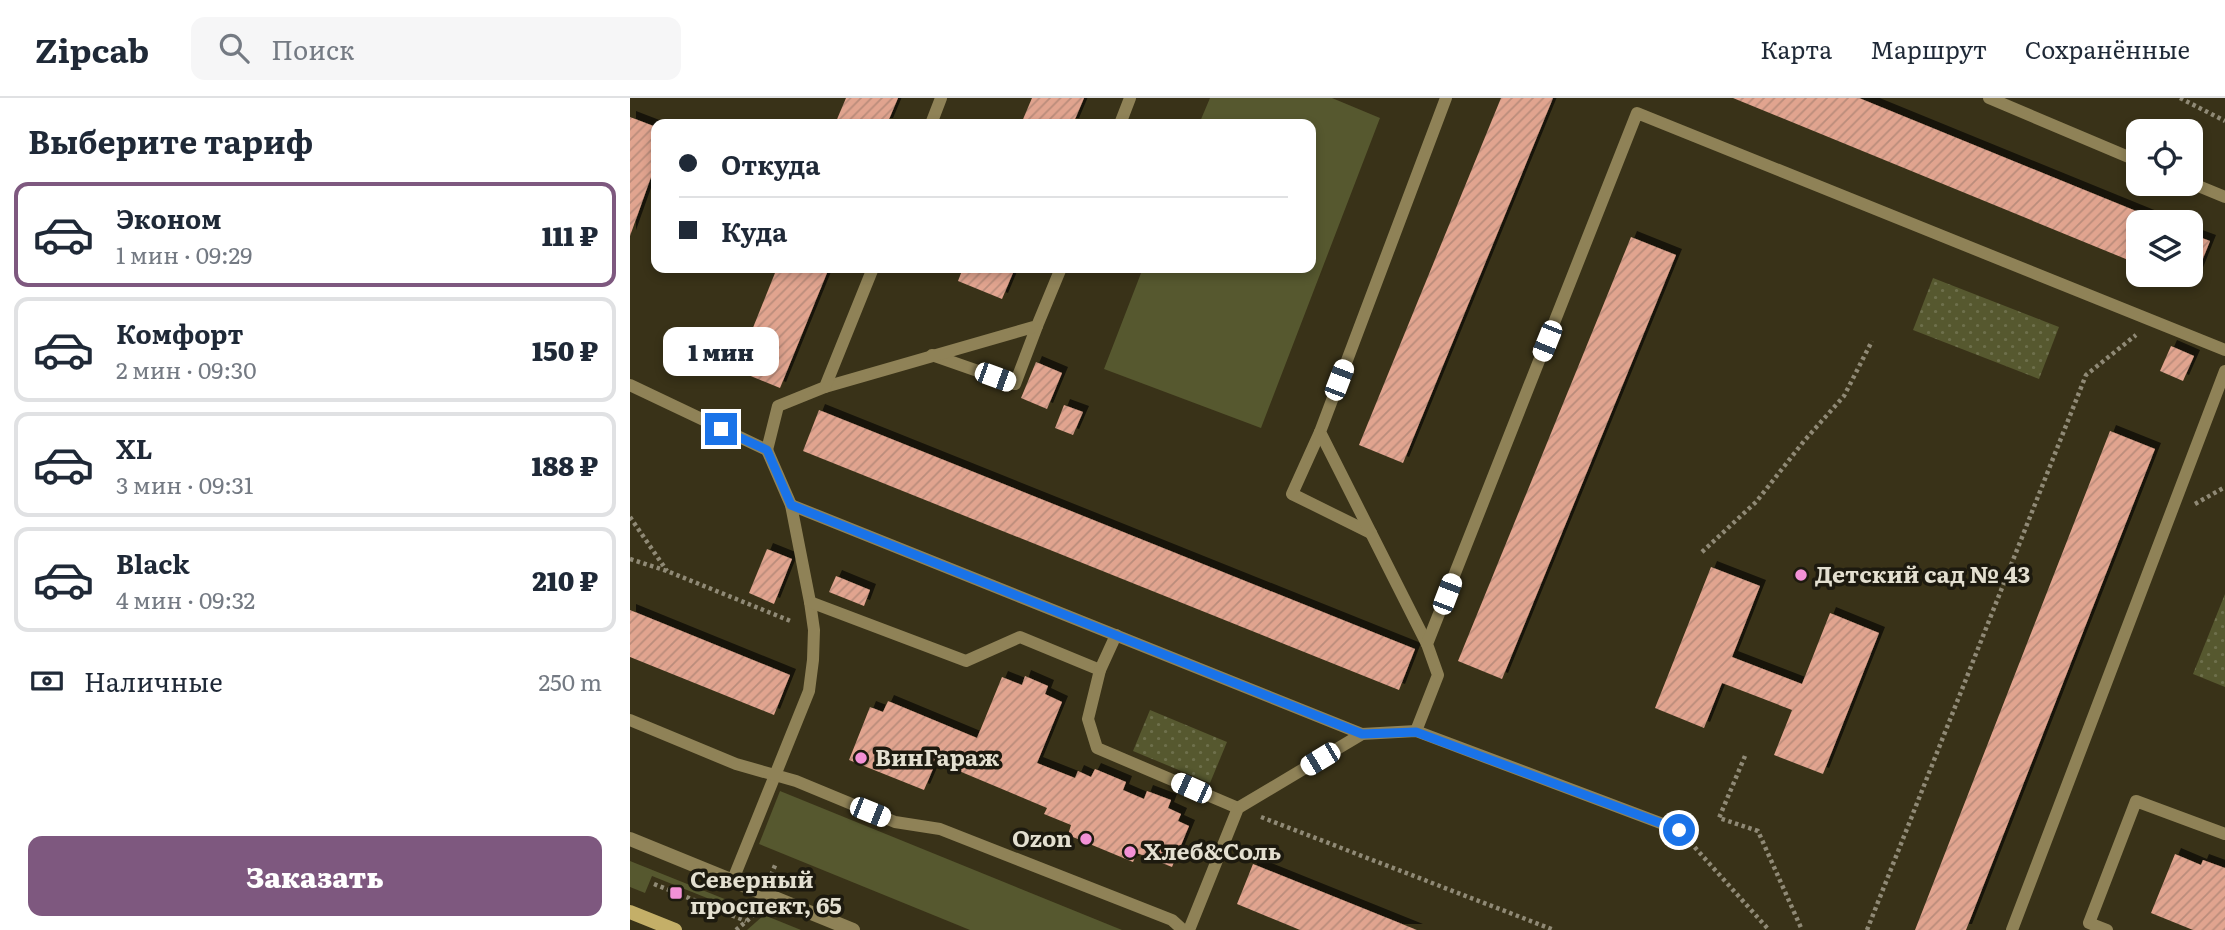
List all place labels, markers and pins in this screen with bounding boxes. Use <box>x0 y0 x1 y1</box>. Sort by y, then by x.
place label: Детский сад № 43 <box>1815 556 2030 590</box>
marker: Детский сад № 43 <box>1793 567 1809 583</box>
place label: ВинГараж <box>875 739 1000 773</box>
marker: ВинГараж <box>853 750 869 766</box>
place label: Ozon <box>1012 820 1072 854</box>
marker: Ozon <box>1078 831 1094 847</box>
place label: Хлеб&Соль <box>1144 833 1281 867</box>
marker: Хлеб&Соль <box>1122 844 1138 860</box>
place label: Северный проспект, 65 <box>690 861 842 921</box>
marker: Северный проспект, 65 <box>668 885 684 901</box>

